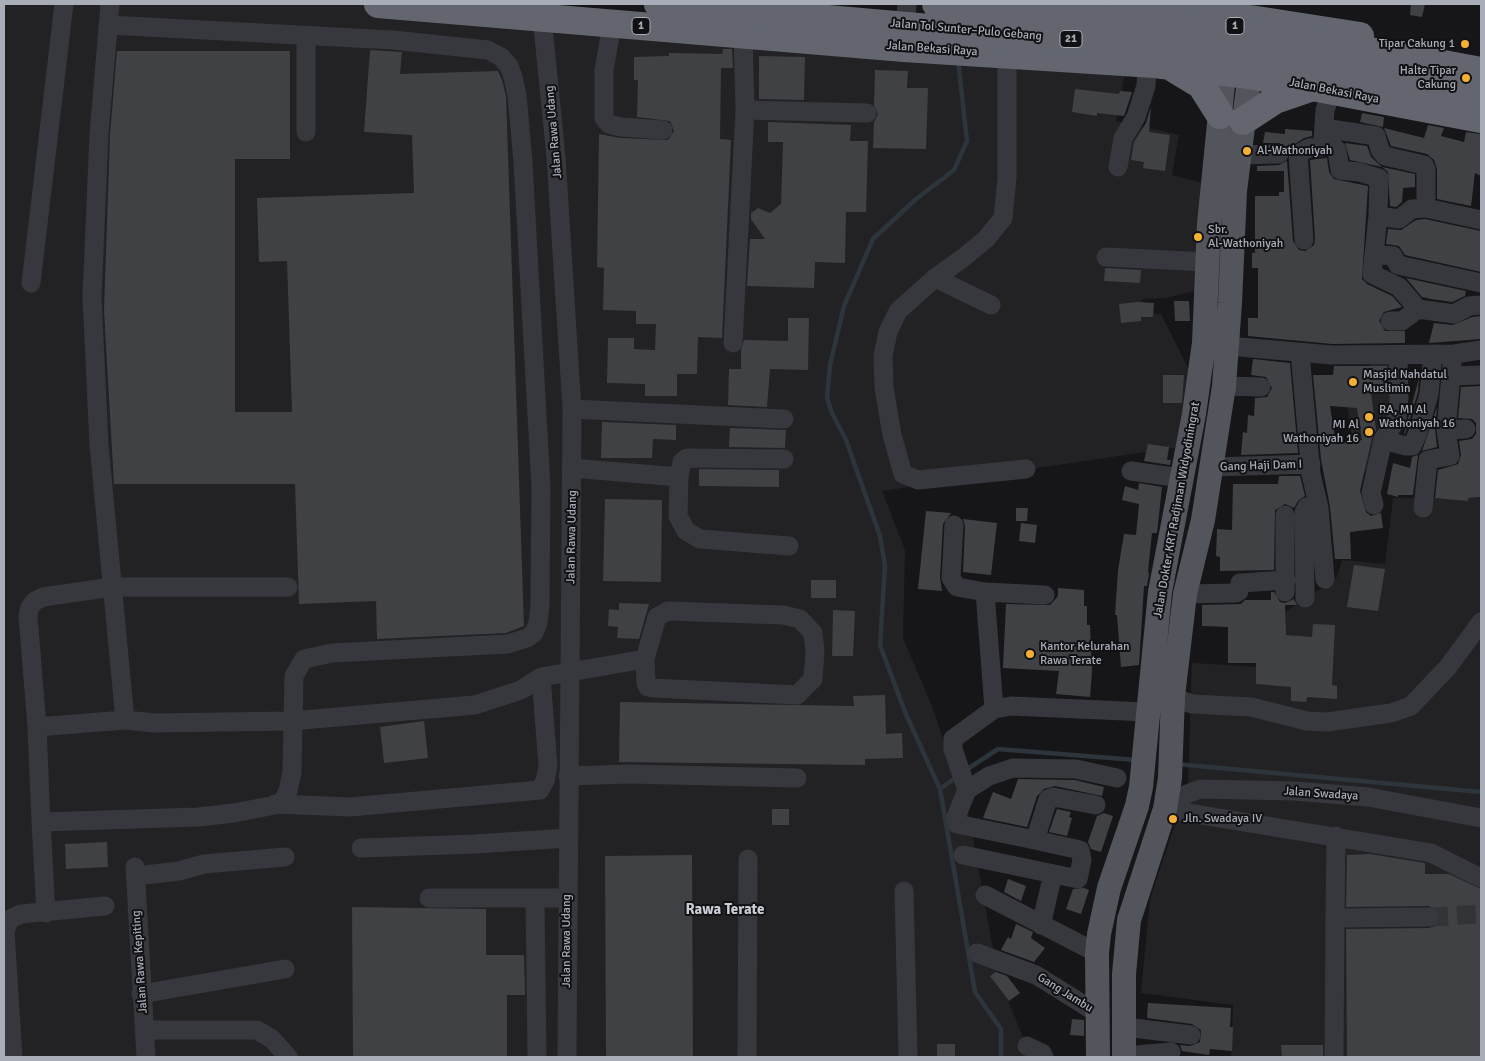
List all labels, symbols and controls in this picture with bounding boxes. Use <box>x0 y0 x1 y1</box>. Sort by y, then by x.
street label: Jalan Tol Sunter–Pulo Gebang <box>889 16 1043 44</box>
road number: 1 <box>632 18 650 34</box>
road number: 1 <box>1226 18 1244 34</box>
road number: 21 <box>1060 30 1082 48</box>
place label: Tipar Cakung 1 <box>1379 37 1455 51</box>
marker: Tipar Cakung 1 <box>1459 38 1471 50</box>
street label: Jalan Bekasi Raya <box>886 39 978 59</box>
place label: Halte Tipar Cakung <box>1400 64 1456 92</box>
marker: Halte Tipar Cakung <box>1460 72 1472 84</box>
street label: Jalan Bekasi Raya <box>1288 75 1380 107</box>
street label: Jalan Rawa Udang <box>543 85 565 179</box>
place label: Al-Wathoniyah <box>1257 144 1332 158</box>
marker: Al-Wathoniyah <box>1241 145 1253 157</box>
place label: Sbr. Al-Wathoniyah <box>1208 223 1283 251</box>
marker: Sbr. Al-Wathoniyah <box>1192 231 1204 243</box>
place label: Masjid Nahdatul Muslimin <box>1363 368 1447 396</box>
marker: Masjid Nahdatul Muslimin <box>1347 376 1359 388</box>
street label: Jalan Dokter KRT Radjiman Widyodiningrat <box>1151 401 1203 619</box>
place label: RA, MI Al Wathoniyah 16 <box>1379 403 1455 431</box>
marker: RA, MI Al Wathoniyah 16 <box>1363 411 1375 423</box>
place label: MI Al Wathoniyah 16 <box>1283 418 1359 446</box>
marker: MI Al Wathoniyah 16 <box>1363 426 1375 438</box>
street label: Gang Haji Dam I <box>1220 457 1302 475</box>
street label: Jalan Rawa Udang <box>564 490 580 584</box>
place label: Kantor Kelurahan Rawa Terate <box>1040 640 1130 668</box>
marker: Kantor Kelurahan Rawa Terate <box>1024 648 1036 660</box>
street label: Jalan Swadaya <box>1283 784 1359 804</box>
place label: Jln. Swadaya IV <box>1183 812 1262 826</box>
marker: Jln. Swadaya IV <box>1167 813 1179 825</box>
street label: Jalan Rawa Udang <box>560 894 574 988</box>
district label: Rawa Terate <box>685 901 765 919</box>
street label: Jalan Rawa Kepiting <box>129 910 151 1014</box>
street label: Gang Jambu <box>1035 970 1095 1016</box>

